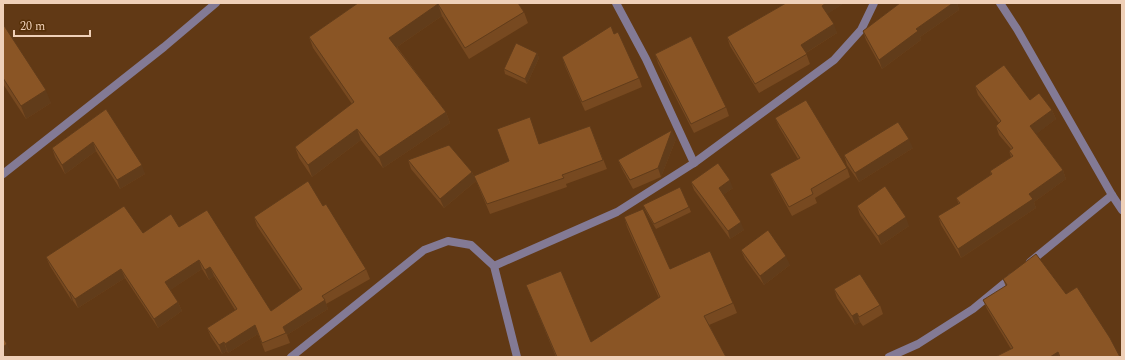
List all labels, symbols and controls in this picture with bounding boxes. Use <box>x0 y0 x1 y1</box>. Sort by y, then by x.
scale bar <box>14 12 90 38</box>
text: 20 m <box>20 17 45 36</box>

